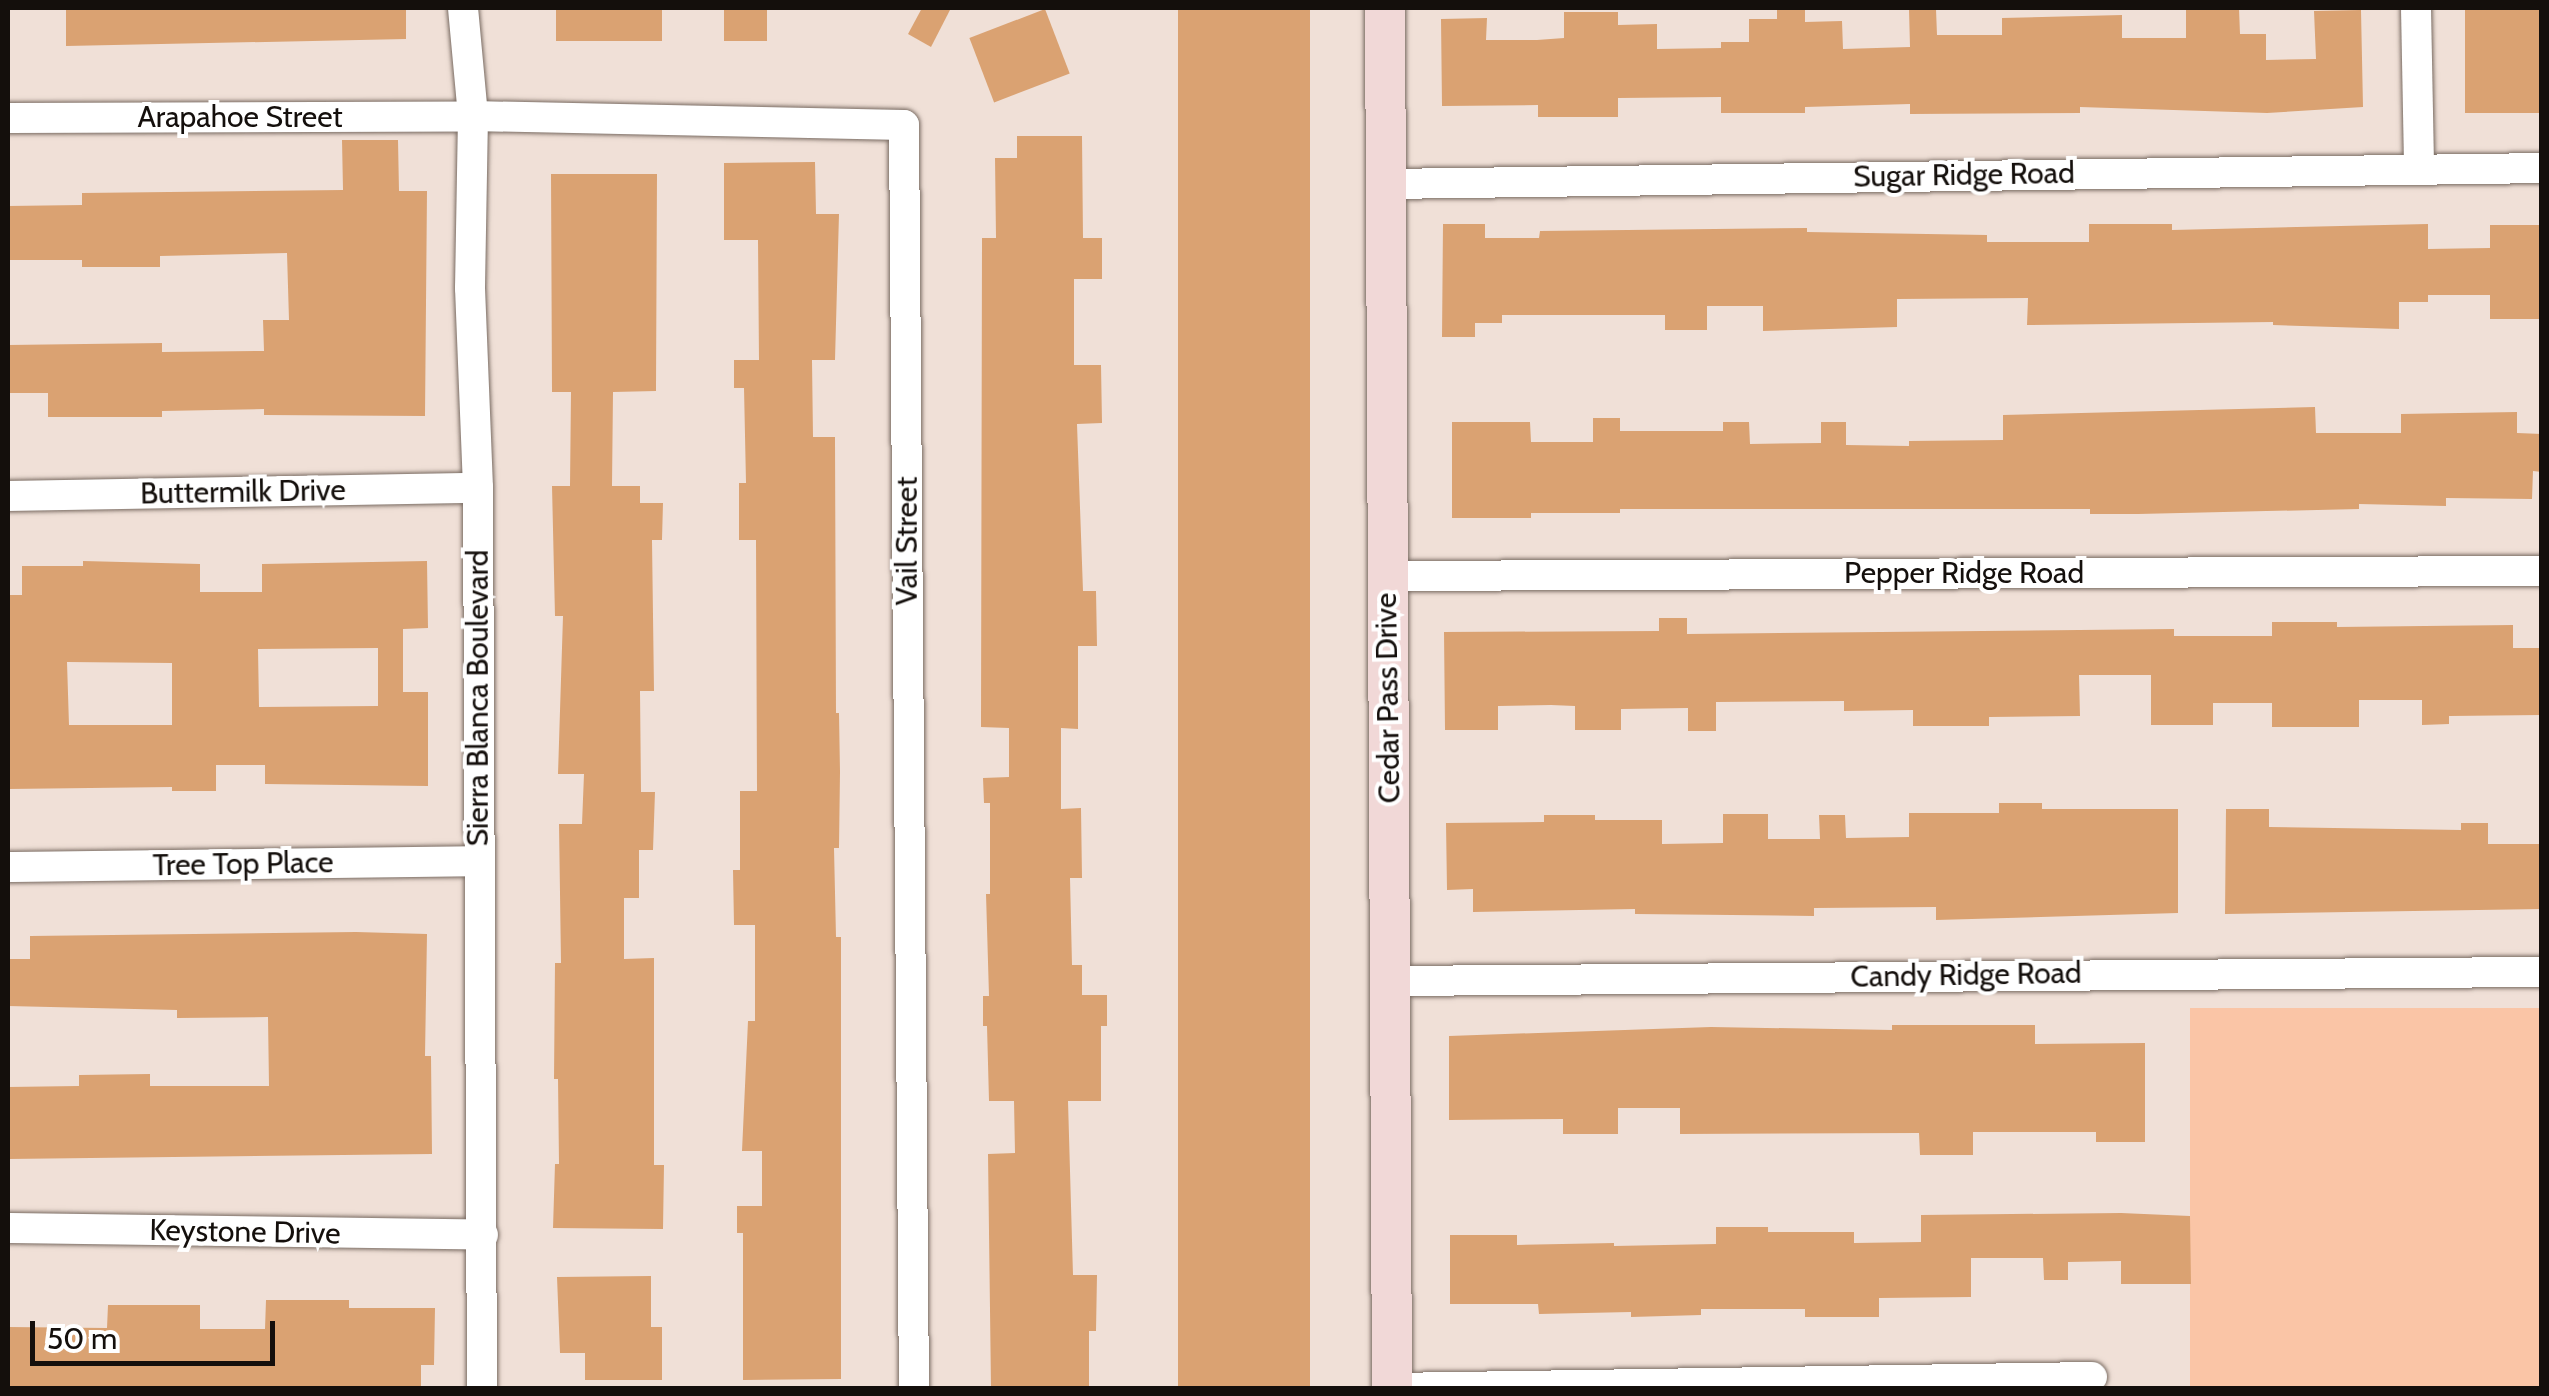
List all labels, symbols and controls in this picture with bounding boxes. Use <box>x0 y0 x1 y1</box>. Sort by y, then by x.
street label: Arapahoe Street <box>137 99 343 135</box>
street label: Sugar Ridge Road <box>1853 155 2075 195</box>
street label: Buttermilk Drive <box>140 472 346 512</box>
street label: Vail Street <box>889 477 925 605</box>
street label: Sierra Blanca Boulevard <box>460 550 496 846</box>
street label: Pepper Ridge Road <box>1844 555 2084 591</box>
street label: Cedar Pass Drive <box>1368 592 1408 804</box>
street label: Tree Top Place <box>152 844 334 884</box>
street label: Candy Ridge Road <box>1850 955 2082 995</box>
street label: Keystone Drive <box>149 1212 341 1252</box>
scale bar <box>35 1301 280 1363</box>
text: 50 m <box>47 1320 117 1357</box>

